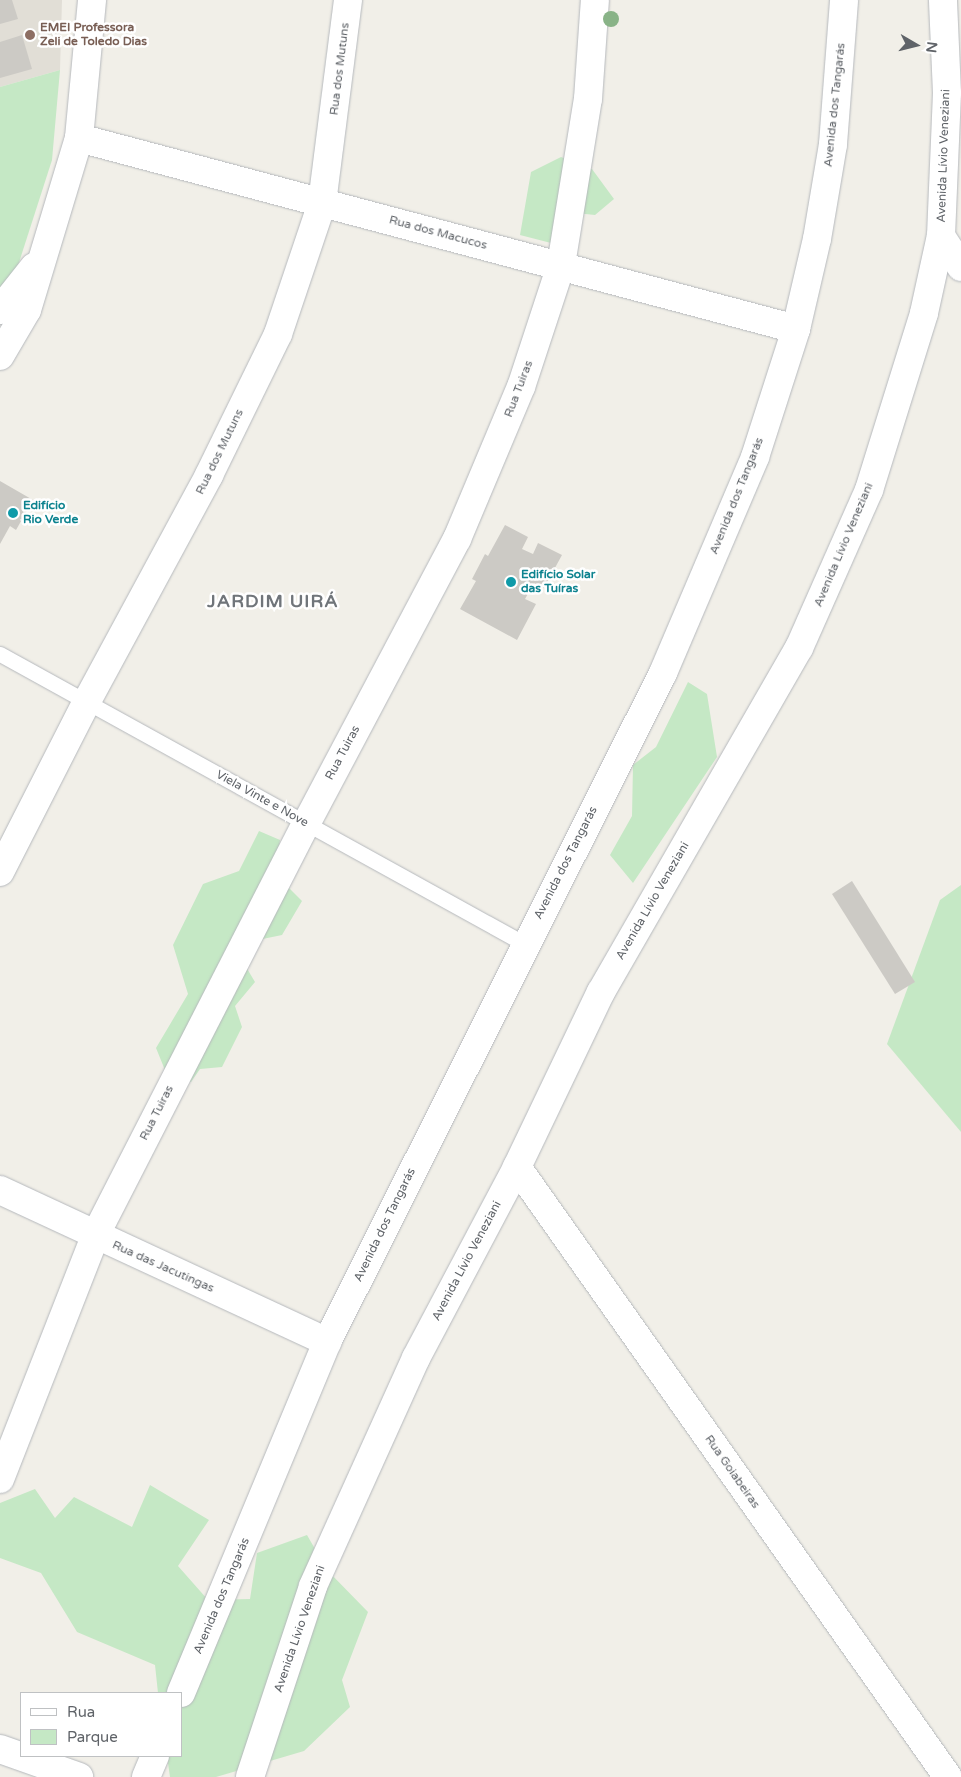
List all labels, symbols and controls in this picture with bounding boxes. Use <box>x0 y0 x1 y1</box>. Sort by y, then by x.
north arrow <box>891 20 941 70</box>
place label: EMEI Professora Zeli de Toledo Dias <box>40 21 147 49</box>
street label: Rua dos Mutuns <box>327 22 353 116</box>
marker: EMEI Professora Zeli de Toledo Dias <box>24 29 36 41</box>
text: N <box>922 40 941 54</box>
street label: Avenida dos Tangarás <box>821 42 849 168</box>
street label: Avenida Lívio Veneziani <box>934 89 954 223</box>
street label: Rua dos Macucos <box>387 213 489 253</box>
street label: Rua Tuiras <box>502 359 536 419</box>
street label: Rua dos Mutuns <box>193 407 247 497</box>
street label: Avenida dos Tangarás <box>707 435 767 557</box>
street label: Avenida Lívio Veneziani <box>811 481 877 609</box>
place label: Edifício Rio Verde <box>23 499 78 527</box>
marker: Edifício Rio Verde <box>7 507 19 519</box>
place label: Edifício Solar das Tuíras <box>521 568 595 596</box>
marker: Edifício Solar das Tuíras <box>505 576 517 588</box>
district label: JARDIM UIRÁ <box>206 590 340 612</box>
street label: Rua Tuiras <box>323 723 363 783</box>
street label: Viela Vinte e Nove <box>213 768 311 830</box>
street label: Avenida dos Tangarás <box>531 804 601 922</box>
street label: Avenida Lívio Veneziani <box>613 840 693 962</box>
street label: Rua Tuiras <box>137 1083 177 1143</box>
street label: Avenida dos Tangarás <box>351 1166 419 1284</box>
street label: Avenida Lívio Veneziani <box>429 1199 505 1323</box>
street label: Rua das Jacutingas <box>110 1238 216 1296</box>
street label: Rua Goiabeiras <box>701 1433 763 1511</box>
street label: Avenida dos Tangarás <box>191 1536 253 1656</box>
street label: Avenida Lívio Veneziani <box>271 1564 329 1694</box>
legend <box>20 1692 182 1757</box>
text: Rua <box>67 1703 95 1721</box>
text: Parque <box>67 1728 118 1746</box>

